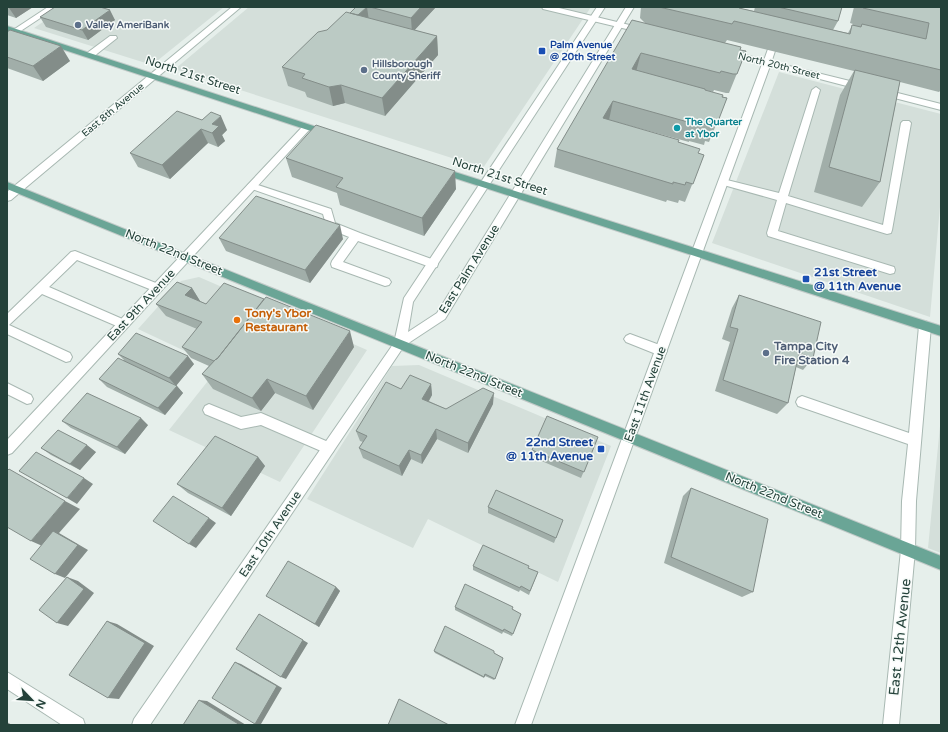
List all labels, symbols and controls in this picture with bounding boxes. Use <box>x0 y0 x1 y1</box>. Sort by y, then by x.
place label: Valley AmeriBank <box>86 19 170 31</box>
marker: Valley AmeriBank <box>73 20 83 30</box>
place label: Palm Avenue @ 20th Street <box>550 39 615 63</box>
marker: Palm Avenue @ 20th Street <box>537 46 547 56</box>
street label: North 20th Street <box>737 50 821 82</box>
street label: North 21st Street <box>144 53 243 97</box>
place label: Hillsborough County Sheriff <box>372 58 441 82</box>
marker: Hillsborough County Sheriff <box>359 65 369 75</box>
street label: East 8th Avenue <box>79 80 147 140</box>
place label: The Quarter at Ybor <box>684 116 742 140</box>
marker: The Quarter at Ybor <box>672 123 682 133</box>
street label: North 21st Street <box>451 154 550 198</box>
street label: East Palm Avenue <box>436 222 502 316</box>
street label: North 22nd Street <box>123 226 225 278</box>
place label: 21st Street @ 11th Avenue <box>814 265 901 293</box>
street label: East 9th Avenue <box>104 266 178 344</box>
marker: 21st Street @ 11th Avenue <box>801 274 811 284</box>
place label: Tony's Ybor Restaurant <box>244 306 311 334</box>
marker: Tony's Ybor Restaurant <box>232 315 242 325</box>
place label: Tampa City Fire Station 4 <box>773 339 850 367</box>
street label: East 11th Avenue <box>621 344 669 444</box>
street label: North 22nd Street <box>423 348 525 400</box>
marker: Tampa City Fire Station 4 <box>761 348 771 358</box>
place label: 22nd Street @ 11th Avenue <box>506 435 593 463</box>
marker: 22nd Street @ 11th Avenue <box>596 444 606 454</box>
street label: North 22nd Street <box>723 469 825 521</box>
street label: East 10th Avenue <box>236 488 304 580</box>
street label: East 12th Avenue <box>885 578 915 696</box>
north arrow <box>12 680 52 720</box>
text: N <box>33 697 48 711</box>

